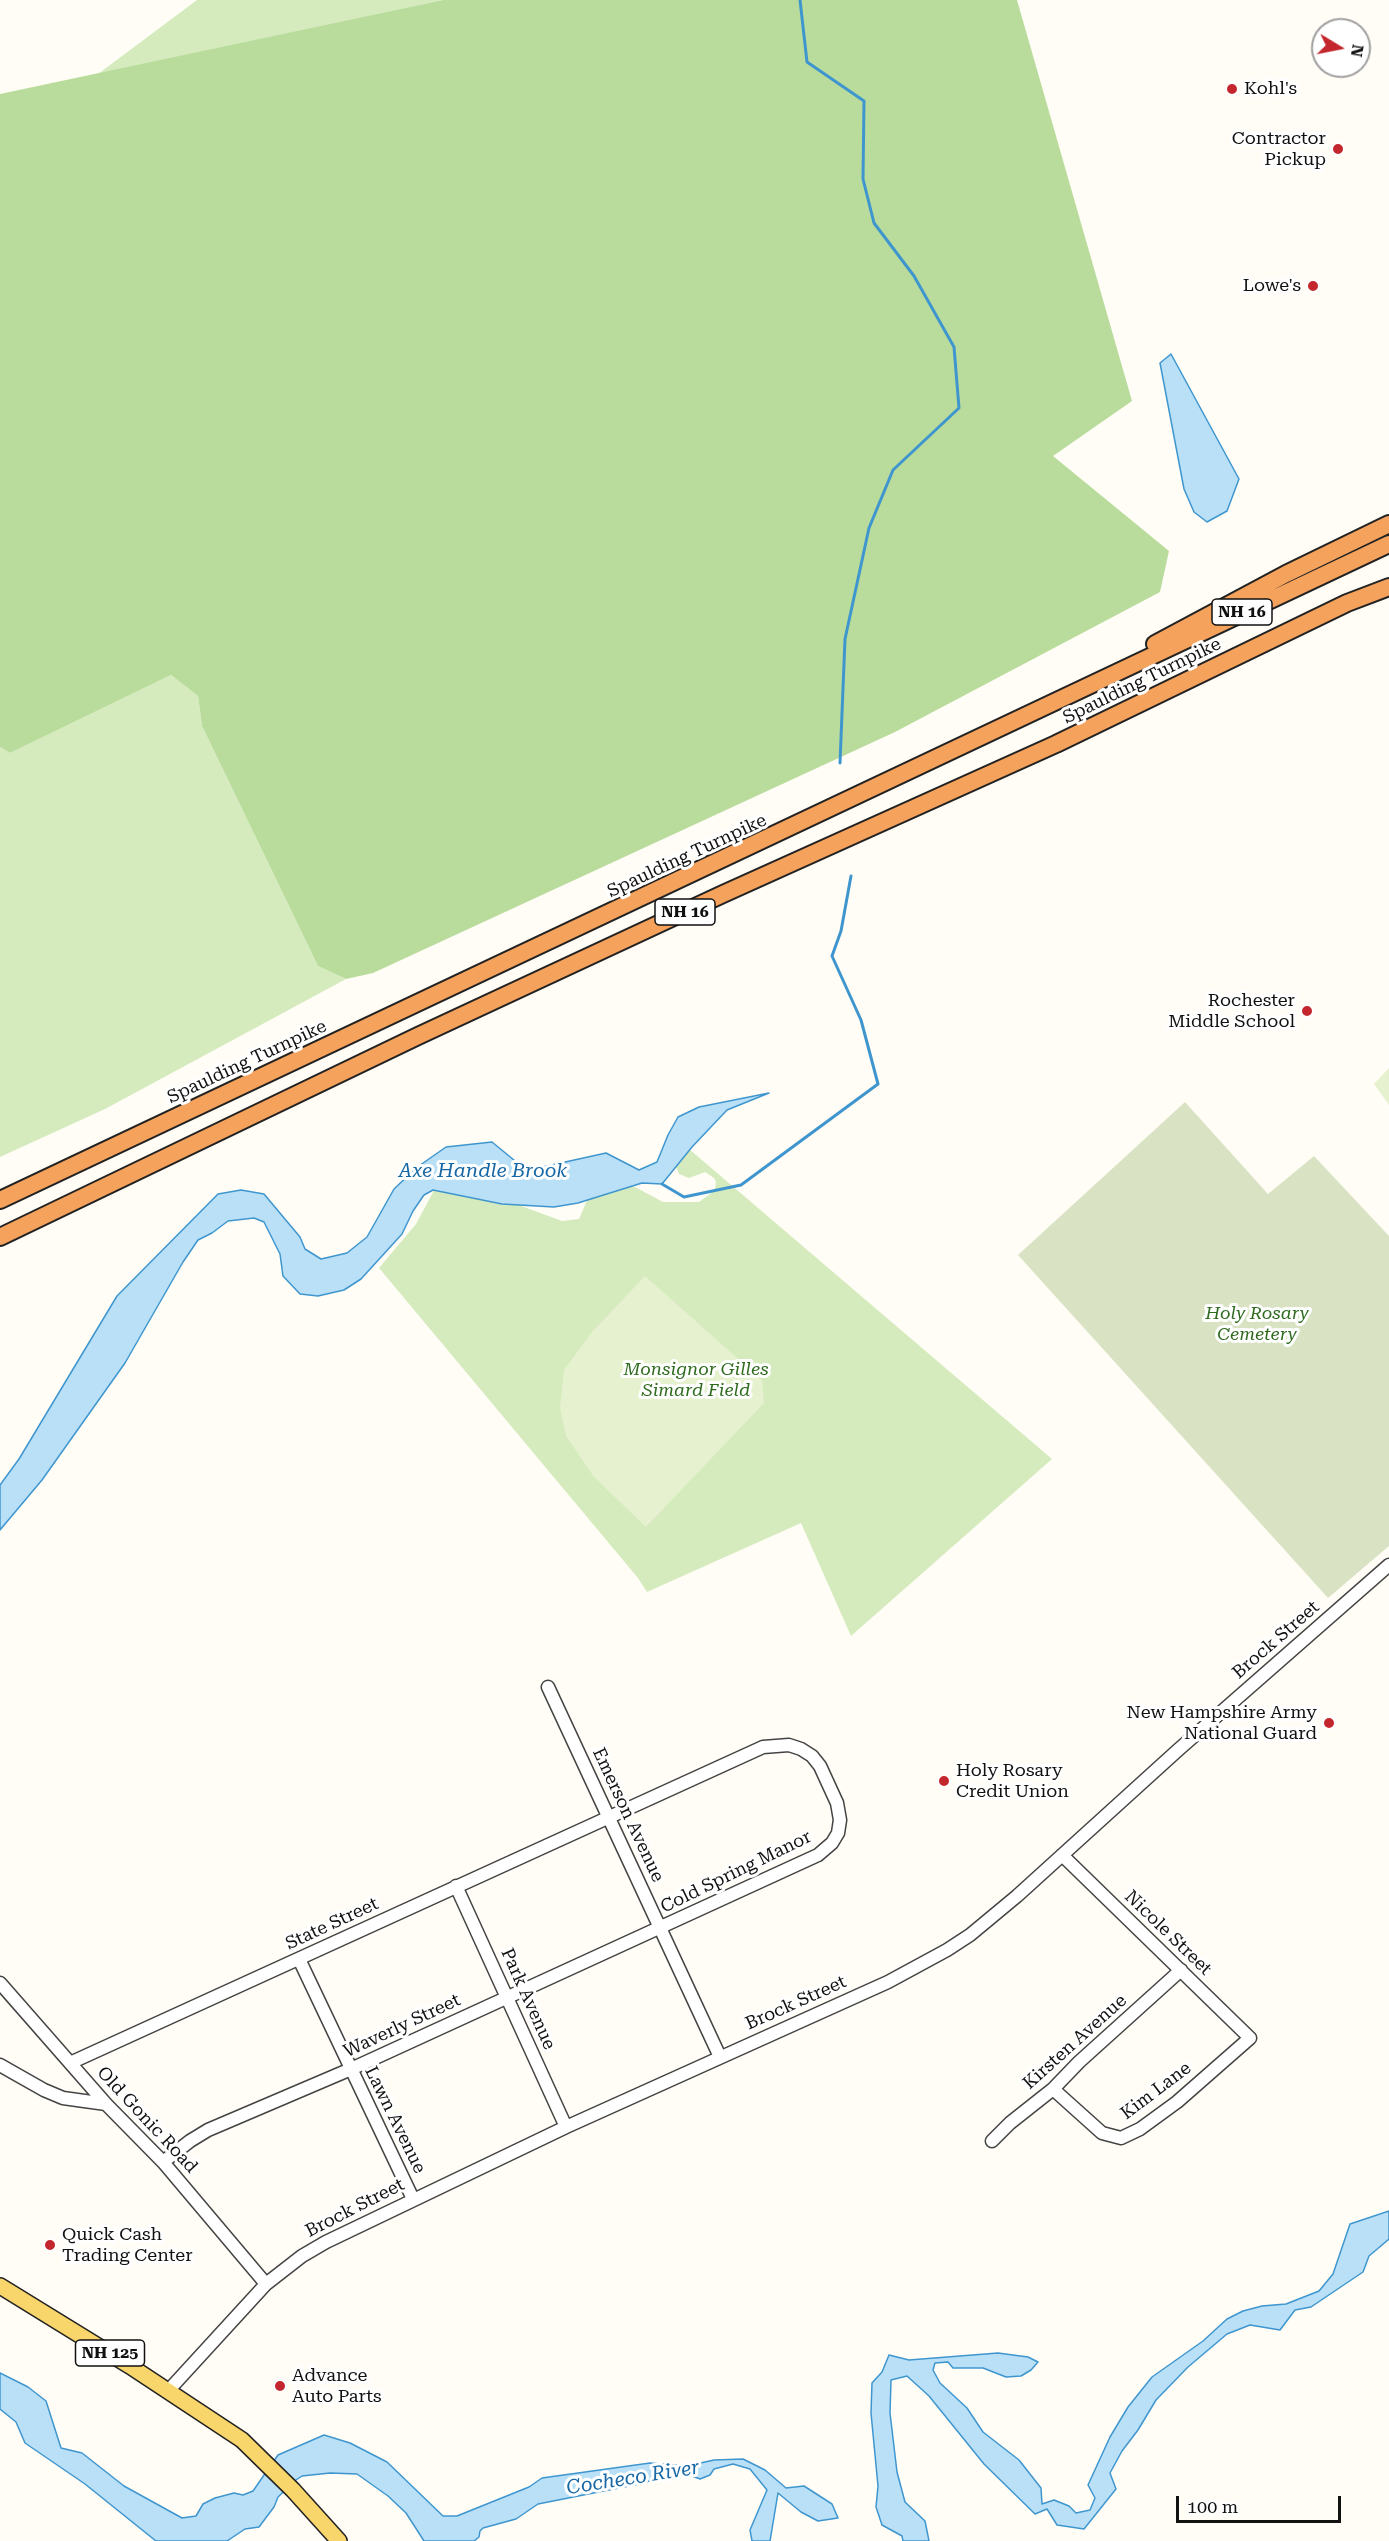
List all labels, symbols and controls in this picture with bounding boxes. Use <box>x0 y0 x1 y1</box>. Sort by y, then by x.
north arrow <box>1311 18 1371 78</box>
text: N <box>1347 43 1368 59</box>
place label: Kohl's <box>1244 78 1297 100</box>
marker: Kohl's <box>1225 82 1239 96</box>
place label: Contractor Pickup <box>1232 128 1326 170</box>
marker: Contractor Pickup <box>1331 142 1345 156</box>
place label: Lowe's <box>1243 275 1301 297</box>
marker: Lowe's <box>1306 279 1320 293</box>
road number: NH 16 <box>1212 599 1272 625</box>
street label: Spaulding Turnpike <box>1059 633 1225 729</box>
street label: Spaulding Turnpike <box>604 810 770 902</box>
road number: NH 16 <box>655 899 715 925</box>
place label: Rochester Middle School <box>1168 990 1295 1032</box>
marker: Rochester Middle School <box>1300 1004 1314 1018</box>
street label: Spaulding Turnpike <box>164 1016 330 1108</box>
water label: Axe Handle Brook <box>399 1159 567 1183</box>
park label: Holy Rosary Cemetery <box>1205 1303 1309 1346</box>
park label: Monsignor Gilles Simard Field <box>623 1359 769 1402</box>
street label: Brock Street <box>1228 1596 1324 1684</box>
place label: New Hampshire Army National Guard <box>1126 1702 1317 1744</box>
marker: New Hampshire Army National Guard <box>1322 1716 1336 1730</box>
street label: Emerson Avenue <box>587 1745 669 1885</box>
place label: Holy Rosary Credit Union <box>956 1760 1069 1802</box>
marker: Holy Rosary Credit Union <box>937 1774 951 1788</box>
street label: Cold Spring Manor <box>657 1826 815 1918</box>
street label: Nicole Street <box>1120 1886 1216 1980</box>
street label: State Street <box>282 1893 382 1955</box>
street label: Park Avenue <box>496 1945 560 2053</box>
street label: Brock Street <box>742 1971 850 2035</box>
street label: Waverly Street <box>340 1989 464 2063</box>
street label: Kirsten Avenue <box>1019 1990 1131 2094</box>
street label: Kim Lane <box>1117 2058 1195 2124</box>
street label: Old Gonic Road <box>92 2062 202 2178</box>
street label: Lawn Avenue <box>360 2063 430 2177</box>
street label: Brock Street <box>302 2174 408 2242</box>
place label: Quick Cash Trading Center <box>62 2224 193 2266</box>
marker: Quick Cash Trading Center <box>43 2238 57 2252</box>
road number: NH 125 <box>76 2340 144 2366</box>
place label: Advance Auto Parts <box>292 2365 382 2408</box>
marker: Advance Auto Parts <box>273 2379 287 2393</box>
water label: Cocheco River <box>565 2456 701 2500</box>
scale bar <box>1179 2484 1344 2522</box>
text: 100 m <box>1187 2496 1238 2517</box>

